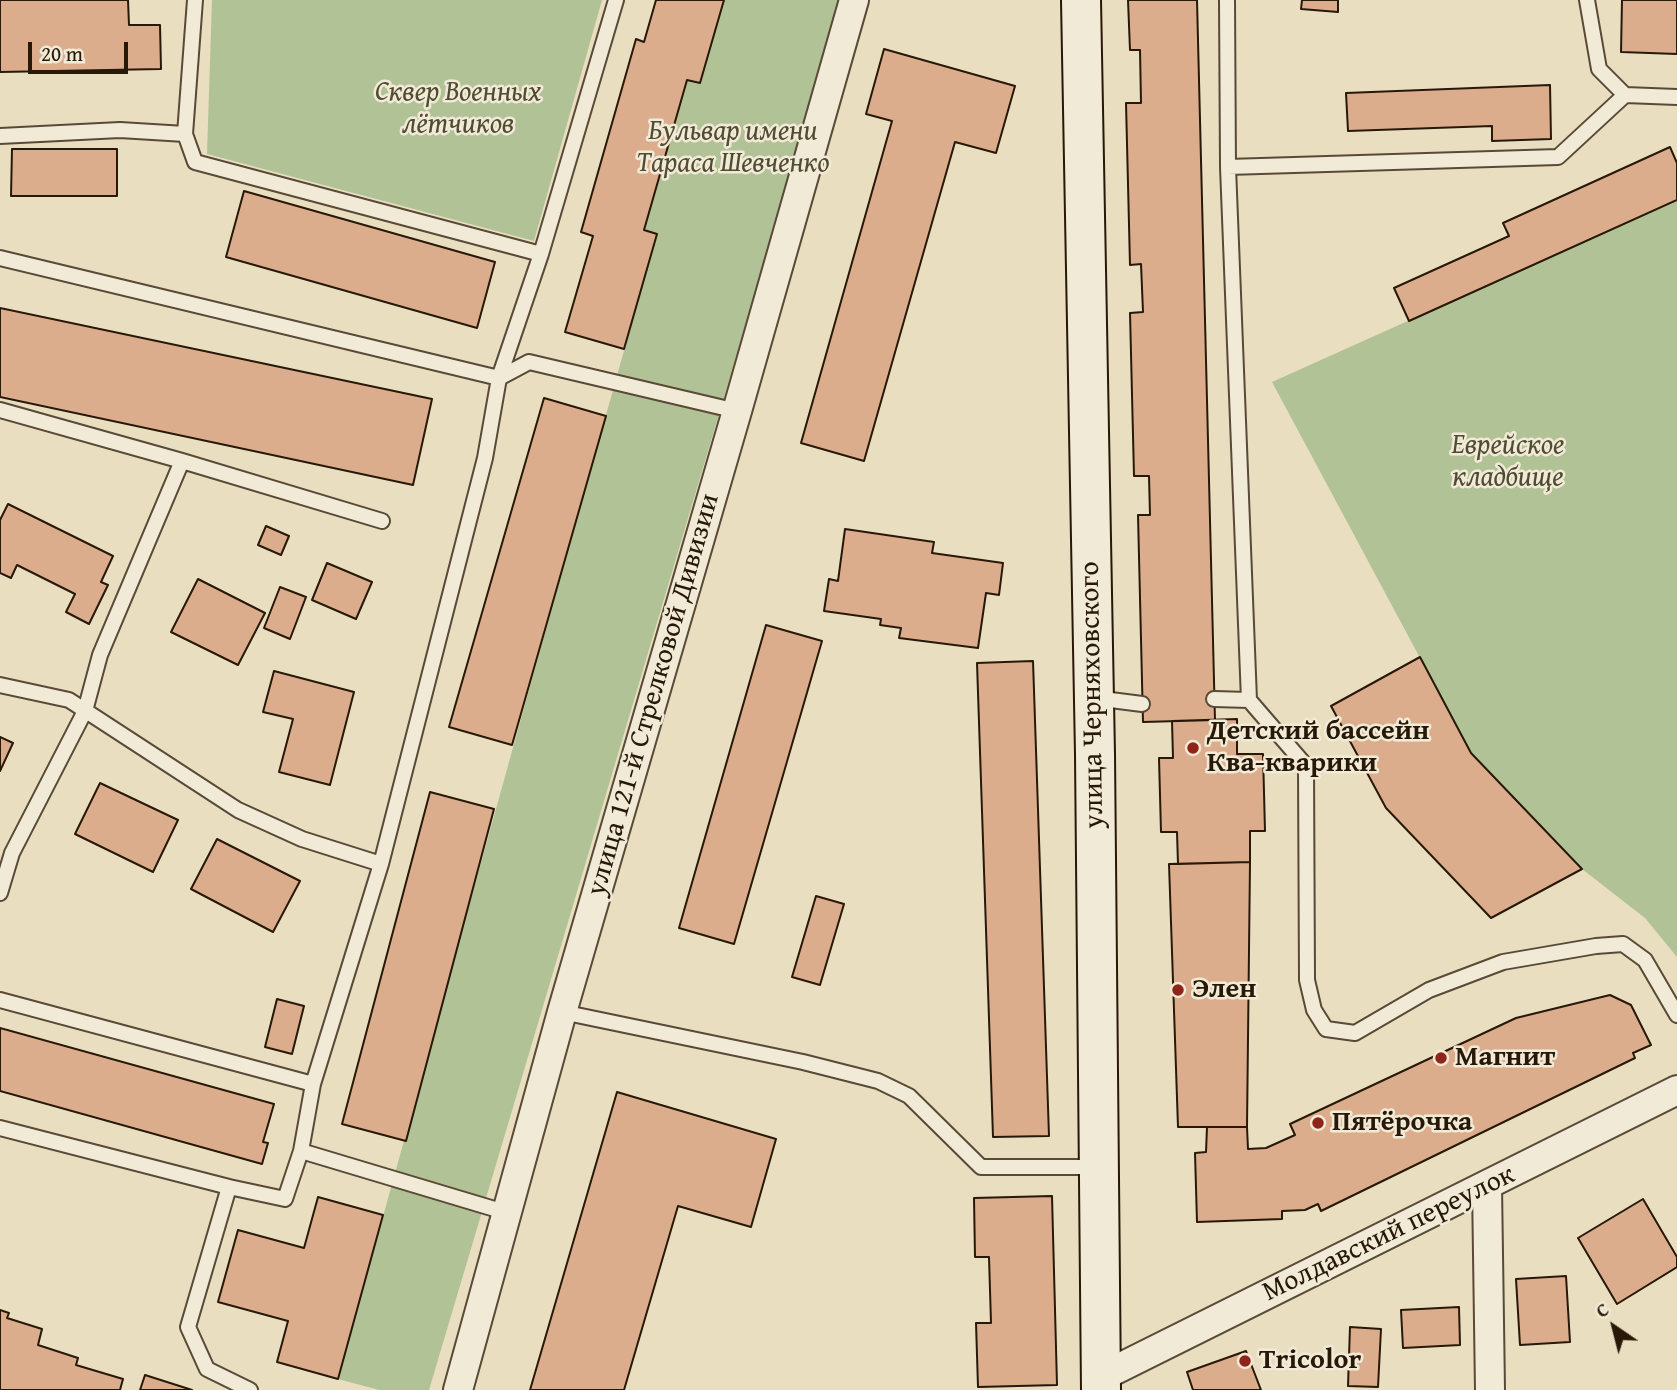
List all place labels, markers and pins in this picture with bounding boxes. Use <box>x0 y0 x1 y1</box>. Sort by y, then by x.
place label: Детский бассейн Ква-кварики <box>1207 715 1429 781</box>
marker: Детский бассейн Ква-кварики <box>1185 740 1201 756</box>
place label: Элен <box>1192 973 1256 1007</box>
marker: Элен <box>1170 982 1186 998</box>
place label: Магнит <box>1455 1041 1555 1075</box>
marker: Магнит <box>1433 1050 1449 1066</box>
place label: Пятёрочка <box>1332 1106 1472 1140</box>
marker: Пятёрочка <box>1310 1115 1326 1131</box>
place label: Tricolor <box>1259 1344 1361 1378</box>
marker: Tricolor <box>1237 1353 1253 1369</box>

